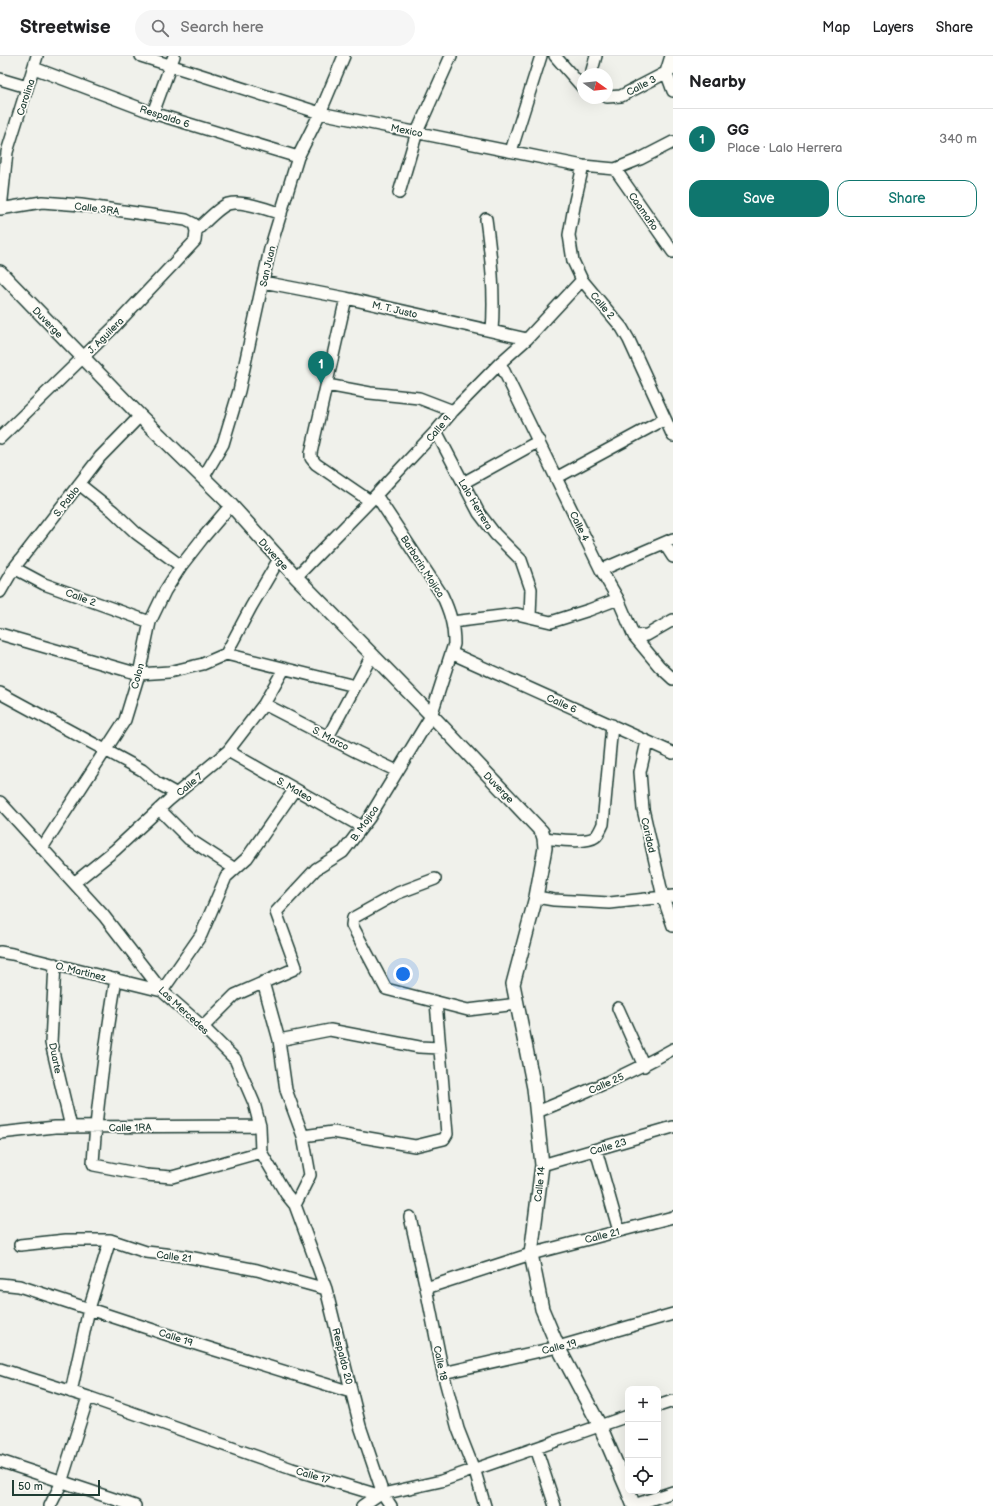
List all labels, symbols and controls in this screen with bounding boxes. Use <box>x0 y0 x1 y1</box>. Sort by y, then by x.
search box <box>135 10 415 46</box>
text: Streetwise <box>20 16 111 39</box>
icon: search <box>149 17 171 39</box>
text: Search here <box>181 18 264 37</box>
text: Map <box>822 19 850 36</box>
text: Layers <box>872 19 914 36</box>
text: Share <box>936 19 973 36</box>
north arrow <box>577 68 613 104</box>
text: Nearby <box>689 72 746 92</box>
street label: Calle 3 <box>625 73 658 99</box>
street label: Carolina <box>14 77 38 117</box>
street label: Respaldo 6 <box>138 103 191 131</box>
text: GG <box>727 121 749 140</box>
street label: Mexico <box>390 122 424 140</box>
text: 1 <box>699 131 705 147</box>
text: 340 m <box>939 131 977 147</box>
text: Place · Lalo Herrera <box>727 140 842 156</box>
button: Save <box>689 180 829 217</box>
button: Share <box>837 180 977 217</box>
street label: Caamaño <box>626 190 661 233</box>
street label: Calle 3RA <box>74 200 121 218</box>
street label: San Juan <box>257 244 279 288</box>
street label: Calle 2 <box>587 290 617 322</box>
street label: M. T. Justo <box>371 299 419 321</box>
street label: Duverge <box>30 305 65 341</box>
street label: J. Aguilera <box>85 315 127 356</box>
pin: 1 <box>308 351 334 384</box>
street label: Calle 9 <box>424 413 454 445</box>
street label: Lalo Herrera <box>455 477 495 532</box>
street label: S. Pablo <box>51 484 83 519</box>
street label: Calle 4 <box>567 509 591 543</box>
street label: Barbarin Mojica <box>398 533 447 600</box>
street label: Duverge <box>256 536 291 573</box>
street label: Calle 2 <box>64 587 98 609</box>
street label: Colon <box>129 662 147 691</box>
street label: Calle 6 <box>545 692 579 716</box>
street label: S. Marco <box>310 724 351 754</box>
street label: Calle 7 <box>174 770 205 799</box>
street label: Duverge <box>481 770 516 806</box>
street label: S. Mateo <box>275 775 315 805</box>
street label: B. Mojica <box>348 803 382 844</box>
street label: Caridad <box>638 816 658 854</box>
street label: O. Martinez <box>54 960 107 984</box>
your location <box>393 964 413 984</box>
street label: Las Mercedes <box>156 984 211 1037</box>
street label: Duarte <box>46 1042 64 1075</box>
street label: Calle 25 <box>587 1071 626 1097</box>
street label: Calle 1RA <box>108 1122 152 1134</box>
street label: Calle 23 <box>589 1136 628 1158</box>
street label: Calle 14 <box>532 1166 548 1203</box>
street label: Calle 21 <box>584 1226 621 1246</box>
street label: Calle 21 <box>156 1249 192 1265</box>
street label: Calle 19 <box>157 1327 195 1349</box>
street label: Respaldo 20 <box>329 1327 355 1386</box>
street label: Calle 19 <box>541 1337 578 1357</box>
street label: Calle 18 <box>430 1345 450 1382</box>
map controls <box>625 1386 661 1494</box>
button: + <box>625 1386 661 1422</box>
button: − <box>625 1422 661 1458</box>
button: locate <box>625 1458 661 1494</box>
street label: Calle 17 <box>294 1465 331 1487</box>
scale bar <box>12 1478 100 1497</box>
text: 50 m <box>18 1480 43 1493</box>

